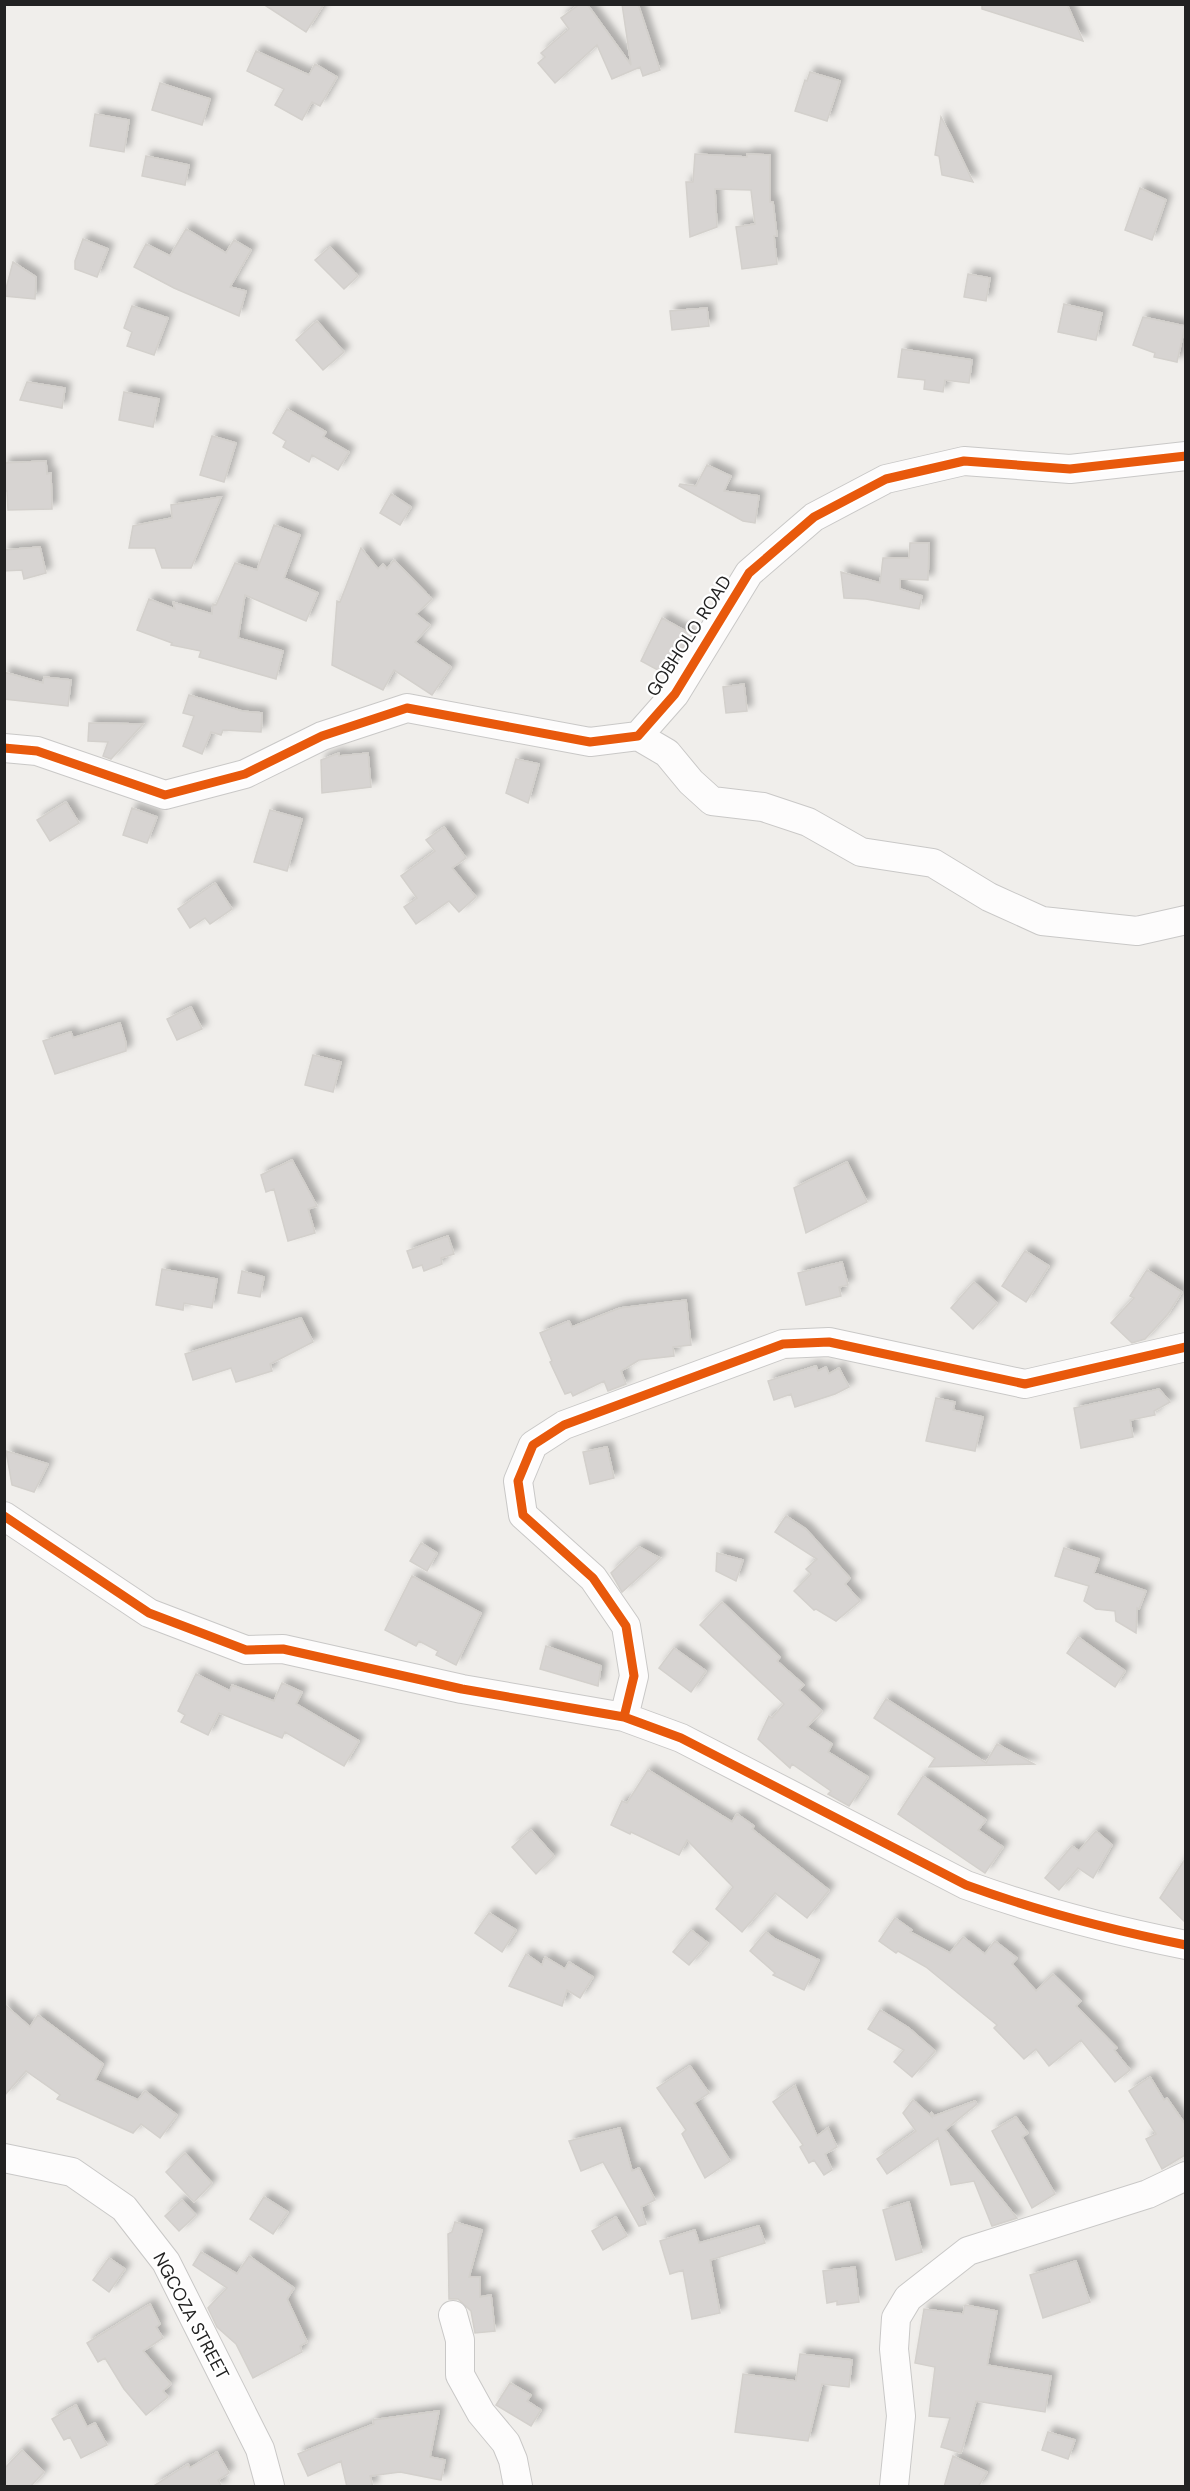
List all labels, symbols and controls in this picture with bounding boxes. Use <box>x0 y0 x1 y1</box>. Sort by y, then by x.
street label: GOBHOLO ROAD <box>641 571 737 701</box>
street label: NGCOZA STREET <box>147 2248 235 2384</box>

